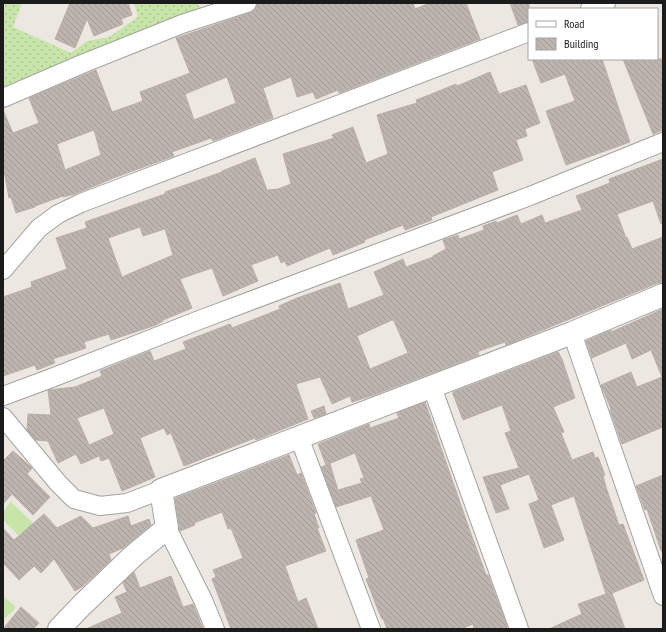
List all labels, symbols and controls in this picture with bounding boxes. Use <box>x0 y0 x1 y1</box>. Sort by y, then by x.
legend <box>528 8 658 60</box>
text: Road <box>564 16 584 31</box>
text: Building <box>564 36 599 51</box>

